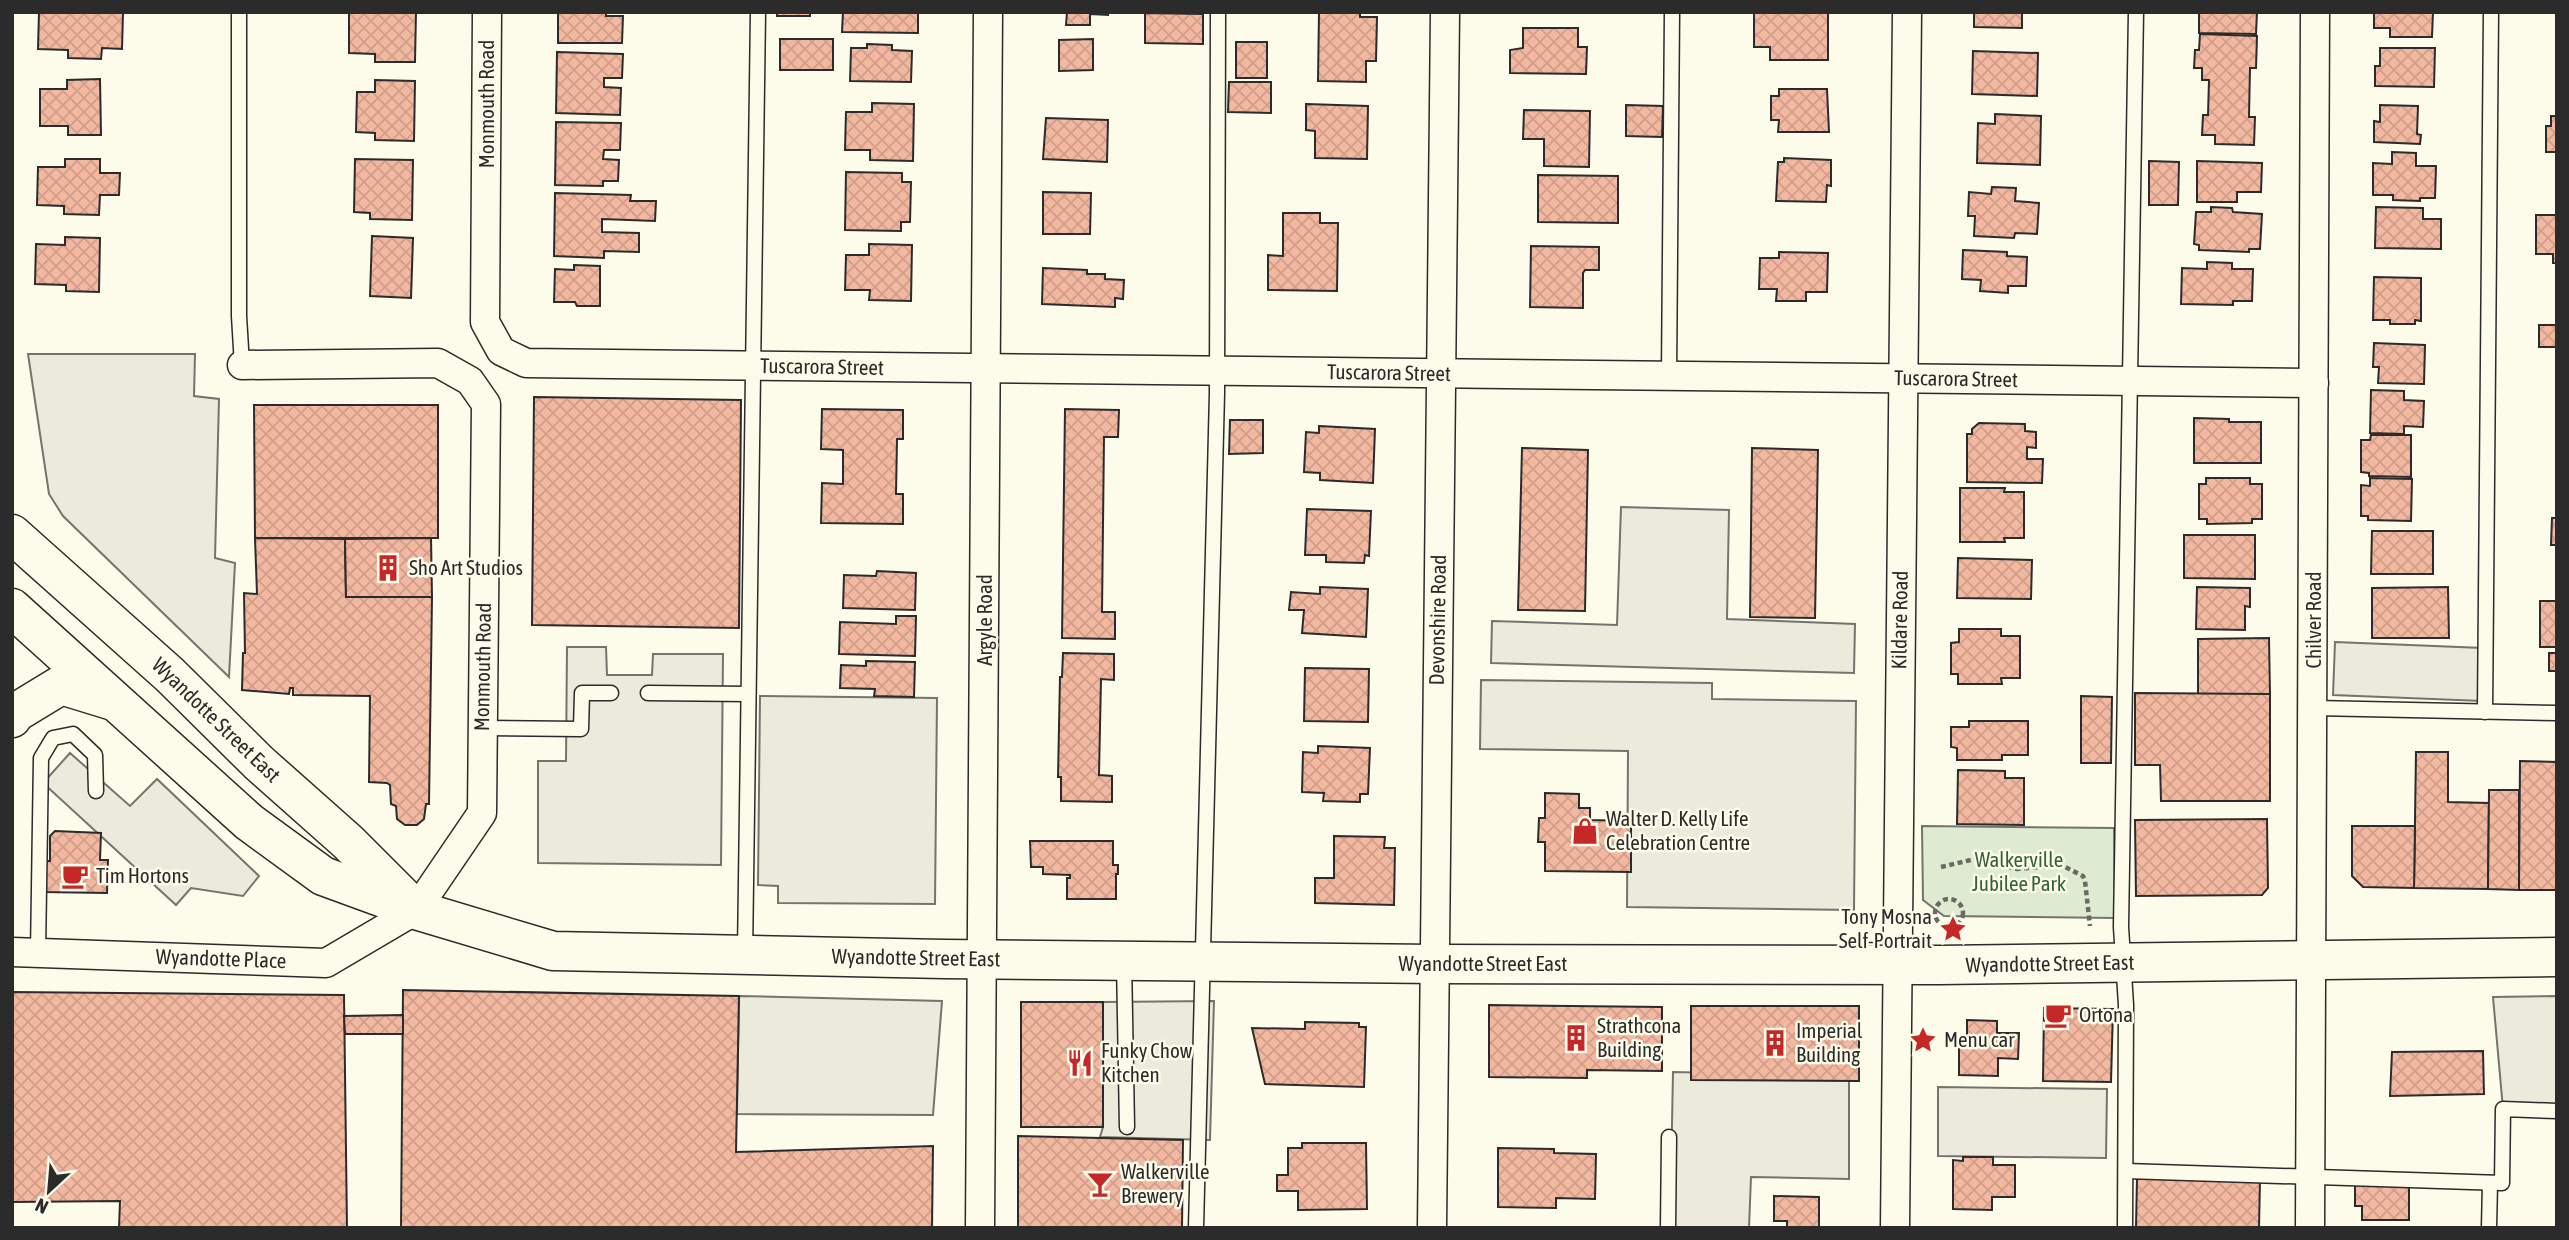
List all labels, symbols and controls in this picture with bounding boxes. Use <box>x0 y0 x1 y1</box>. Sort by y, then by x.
street label: Monmouth Road <box>474 40 498 168</box>
street label: Tuscarora Street <box>760 353 884 379</box>
street label: Tuscarora Street <box>1327 359 1451 385</box>
street label: Tuscarora Street <box>1894 365 2018 391</box>
building icon: Sho Art Studios <box>373 553 403 583</box>
street label: Devonshire Road <box>1424 554 1450 686</box>
place label: Sho Art Studios <box>409 555 523 579</box>
street label: Kildare Road <box>1886 570 1912 670</box>
street label: Chilver Road <box>2301 572 2325 668</box>
street label: Argyle Road <box>972 574 996 666</box>
street label: Monmouth Road <box>469 603 495 731</box>
street label: Wyandotte Street East <box>148 652 286 787</box>
place label: Walter D. Kelly Life Celebration Centre <box>1606 806 1750 854</box>
shop icon: Walter D. Kelly Life Celebration Centre <box>1570 816 1600 846</box>
park label: Walkerville Jubilee Park <box>1972 847 2066 895</box>
cafe icon: Tim Hortons <box>60 861 90 891</box>
place label: Tim Hortons <box>96 863 189 887</box>
place label: Tony Mosna Self-Portrait <box>1839 904 1932 952</box>
place icon: Tony Mosna Self-Portrait <box>1938 914 1968 944</box>
street label: Wyandotte Place <box>155 944 287 972</box>
street label: Wyandotte Street East <box>831 944 1001 970</box>
street label: Wyandotte Street East <box>1965 950 2135 976</box>
street label: Wyandotte Street East <box>1399 951 1567 975</box>
cafe icon: Ortona <box>2043 1000 2073 1030</box>
place label: Ortona <box>2079 1002 2133 1026</box>
place label: Strathcona Building <box>1597 1013 1681 1061</box>
place label: Imperial Building <box>1796 1018 1863 1066</box>
building icon: Strathcona Building <box>1561 1023 1591 1053</box>
place icon: Menu car <box>1908 1025 1938 1055</box>
place label: Menu car <box>1944 1027 2015 1051</box>
building icon: Imperial Building <box>1760 1028 1790 1058</box>
place label: Funky Chow Kitchen <box>1101 1038 1193 1086</box>
restaurant icon: Funky Chow Kitchen <box>1065 1048 1095 1078</box>
north arrow <box>14 1156 84 1226</box>
place label: Walkerville Brewery <box>1121 1159 1209 1207</box>
bar icon: Walkerville Brewery <box>1085 1169 1115 1199</box>
text: N <box>32 1194 51 1219</box>

